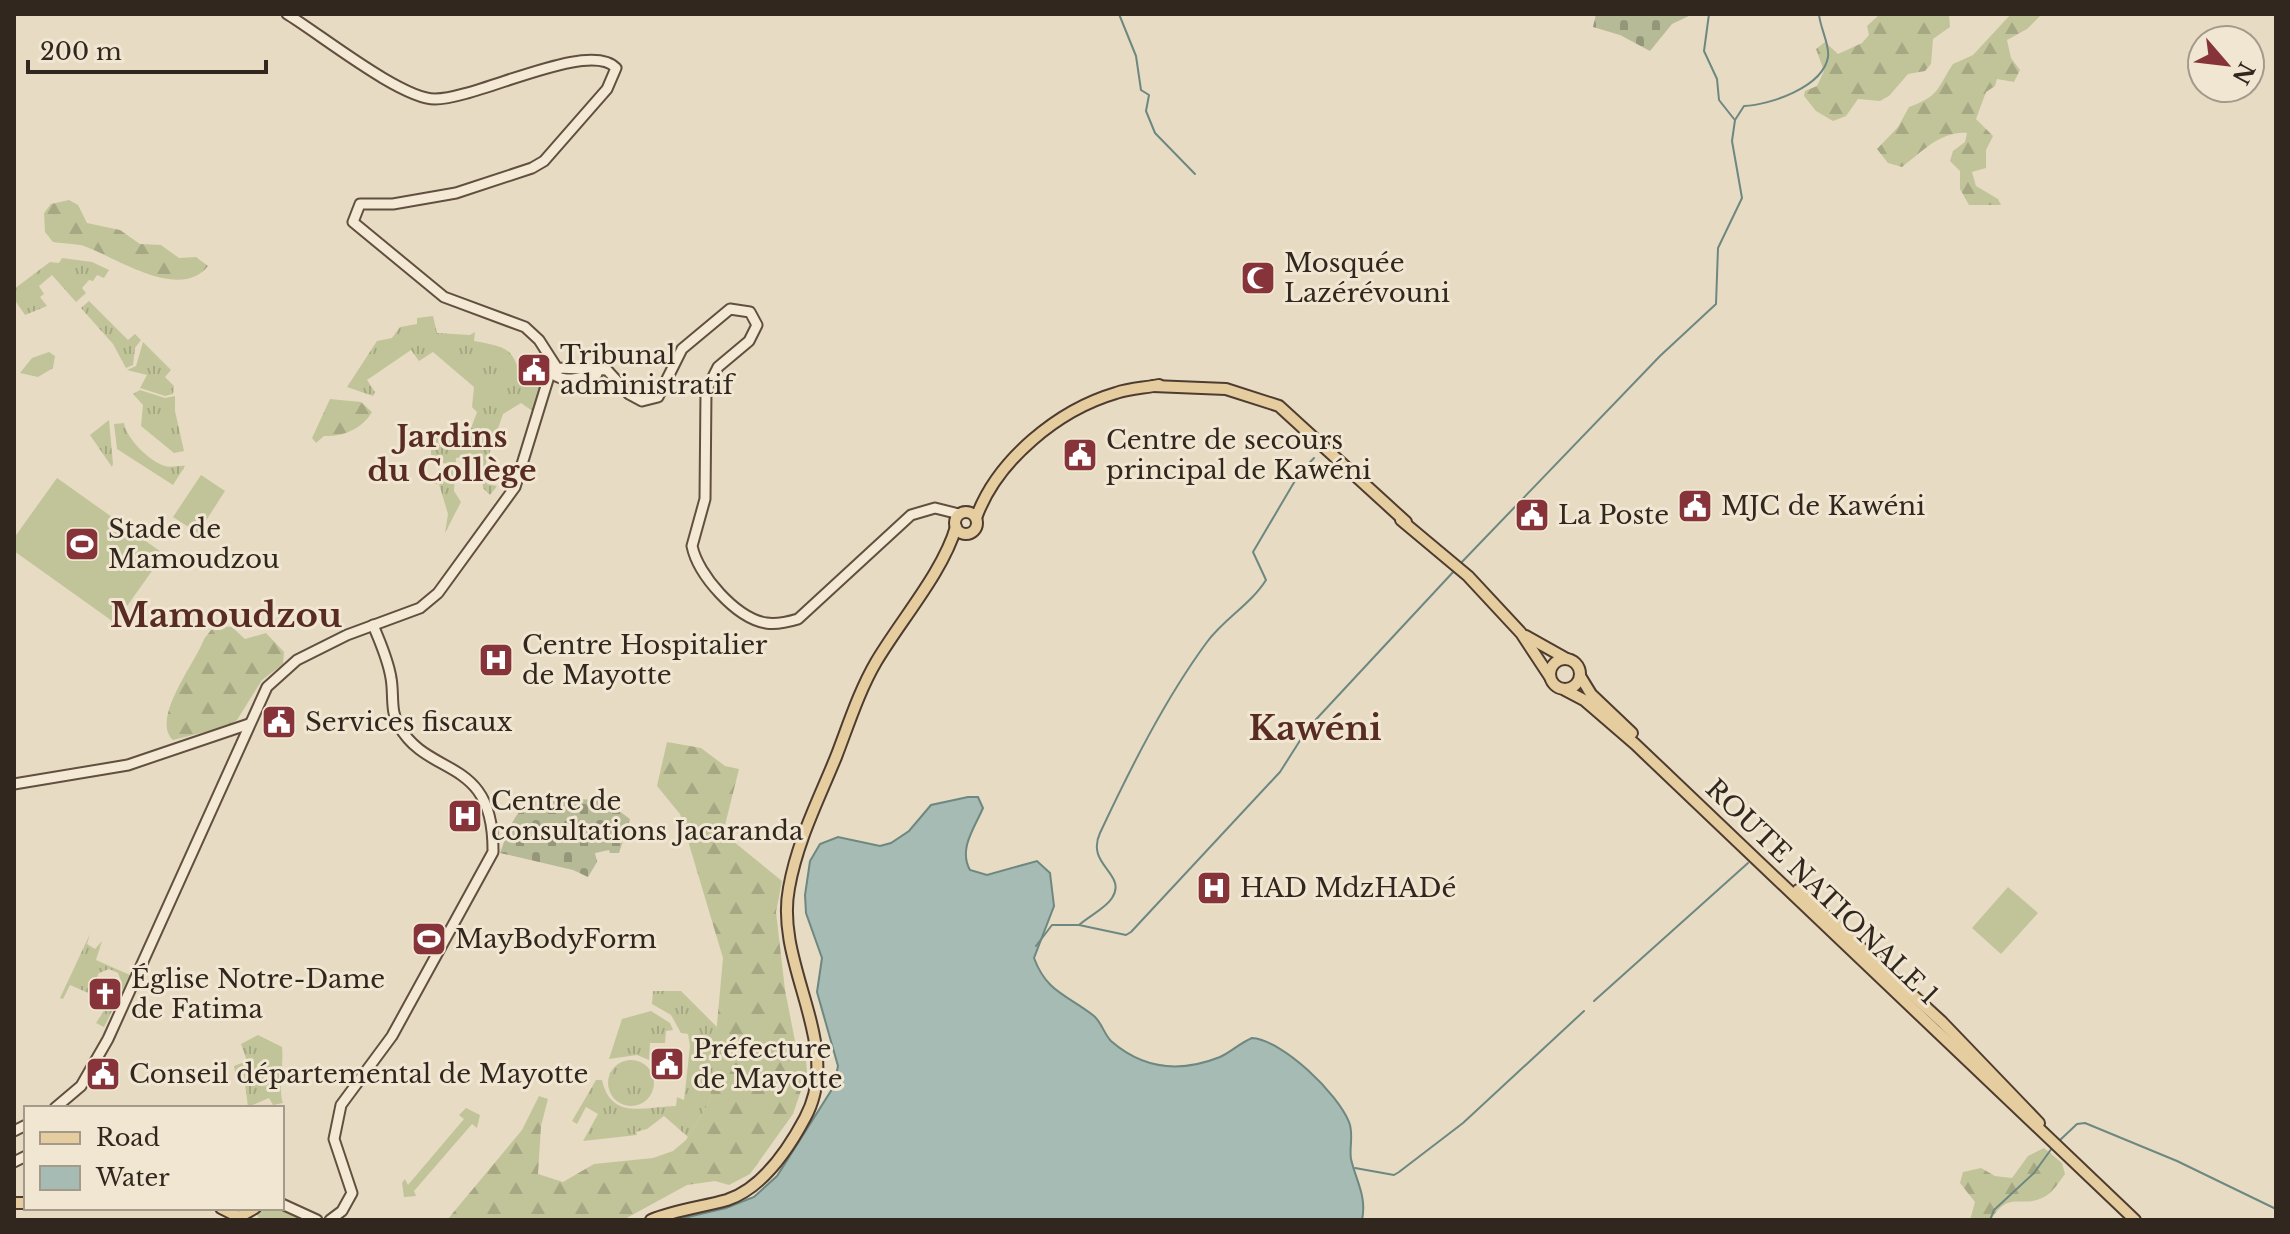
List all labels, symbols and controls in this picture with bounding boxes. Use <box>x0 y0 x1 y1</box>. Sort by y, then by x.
scale bar <box>28 24 266 74</box>
north arrow <box>2186 24 2266 104</box>
text: 200 m <box>40 37 122 66</box>
text: N <box>2226 58 2260 89</box>
place label: Mosquée Lazérévouni <box>1284 247 1450 309</box>
mosque icon: Mosquée Lazérévouni <box>1239 259 1277 297</box>
place label: Tribunal administratif <box>560 339 737 401</box>
public building icon: Tribunal administratif <box>515 351 553 389</box>
district label: Jardins du Collège <box>367 418 537 489</box>
place label: Centre de secours principal de Kawéni <box>1106 424 1371 486</box>
public building icon: Centre de secours principal de Kawéni <box>1061 436 1099 474</box>
public building icon: MJC de Kawéni <box>1676 487 1714 525</box>
place label: MJC de Kawéni <box>1721 490 1925 522</box>
public building icon: La Poste <box>1513 496 1551 534</box>
place label: La Poste <box>1558 499 1669 531</box>
place label: Stade de Mamoudzou <box>108 513 280 575</box>
sports icon: Stade de Mamoudzou <box>63 525 101 563</box>
district label: Mamoudzou <box>110 594 342 636</box>
place label: Centre Hospitalier de Mayotte <box>522 629 768 691</box>
hospital icon: Centre Hospitalier de Mayotte <box>477 641 515 679</box>
public building icon: Services fiscaux <box>260 703 298 741</box>
place label: Services fiscaux <box>305 706 512 738</box>
district label: Kawéni <box>1248 707 1382 749</box>
street label: ROUTE NATIONALE 1 <box>1699 773 1945 1011</box>
place label: Centre de consultations Jacaranda <box>491 785 804 847</box>
hospital icon: Centre de consultations Jacaranda <box>446 797 484 835</box>
hospital icon: HAD MdzHADé <box>1195 869 1233 907</box>
place label: HAD MdzHADé <box>1240 872 1456 904</box>
sports icon: MayBodyForm <box>410 920 448 958</box>
place label: MayBodyForm <box>455 923 657 955</box>
place label: Église Notre-Dame de Fatima <box>131 963 385 1025</box>
church icon: Église Notre-Dame de Fatima <box>86 975 124 1013</box>
place label: Préfecture de Mayotte <box>693 1033 843 1095</box>
public building icon: Préfecture de Mayotte <box>648 1045 686 1083</box>
public building icon: Conseil départemental de Mayotte <box>84 1055 122 1093</box>
place label: Conseil départemental de Mayotte <box>129 1058 588 1090</box>
legend <box>24 1106 284 1210</box>
text: Road <box>96 1123 160 1152</box>
text: Water <box>95 1163 170 1192</box>

